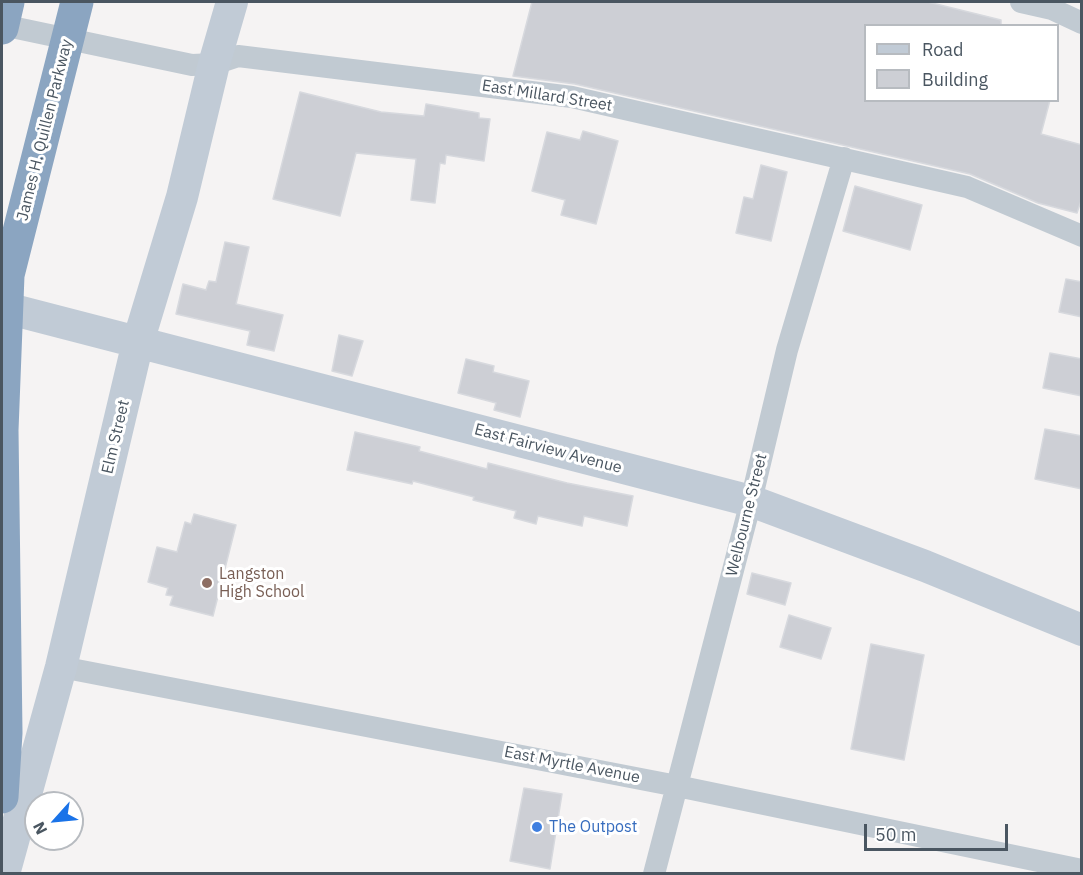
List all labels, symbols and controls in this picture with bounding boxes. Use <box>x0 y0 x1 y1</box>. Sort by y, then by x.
legend <box>864 24 1059 102</box>
street label: James H. Quillen Parkway <box>13 37 77 223</box>
text: Road <box>922 38 963 61</box>
text: Building <box>922 68 988 91</box>
street label: East Millard Street <box>480 76 614 116</box>
street label: Elm Street <box>98 398 134 476</box>
street label: East Fairview Avenue <box>472 420 624 478</box>
street label: Welbourne Street <box>722 452 772 578</box>
place label: Langston High School <box>219 564 304 602</box>
marker: Langston High School <box>200 576 214 590</box>
street label: East Myrtle Avenue <box>503 742 641 788</box>
north arrow <box>24 791 84 851</box>
scale bar <box>867 812 1011 850</box>
place label: The Outpost <box>549 817 637 837</box>
text: N <box>28 819 51 838</box>
marker: The Outpost <box>530 820 544 834</box>
text: 50 m <box>875 823 917 846</box>

